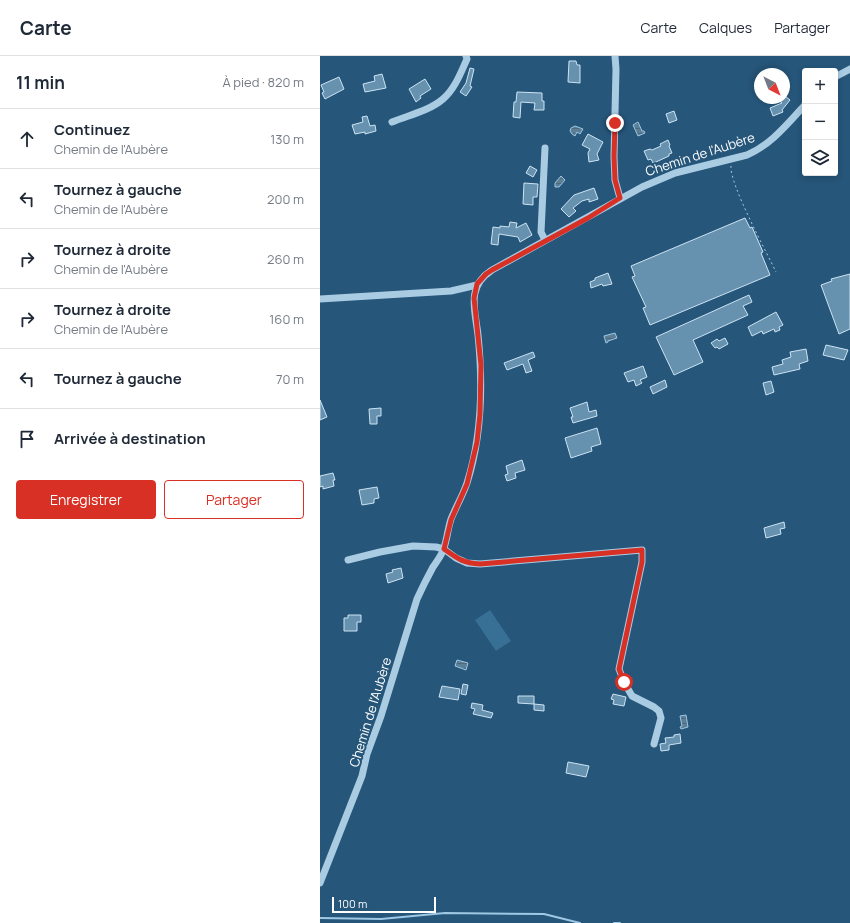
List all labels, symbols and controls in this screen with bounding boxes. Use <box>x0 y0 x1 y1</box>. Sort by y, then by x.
text: Carte <box>20 15 72 41</box>
text: Carte <box>641 18 677 37</box>
text: Calques <box>699 18 752 37</box>
text: Partager <box>774 18 830 37</box>
north arrow <box>754 68 790 104</box>
map controls <box>802 68 838 176</box>
button: + <box>802 68 838 104</box>
text: 11 min <box>16 71 65 94</box>
text: À pied · 820 m <box>222 73 304 91</box>
button: − <box>802 104 838 140</box>
route end <box>606 114 624 132</box>
text: Continuez <box>54 119 130 140</box>
icon: ahead <box>16 128 38 150</box>
street label: Chemin de l'Aubère <box>643 128 757 180</box>
text: 130 m <box>270 130 304 148</box>
text: Chemin de l'Aubère <box>54 140 168 158</box>
button: layers <box>802 140 838 176</box>
text: Tournez à gauche <box>54 179 182 200</box>
icon: left <box>16 188 38 210</box>
text: 200 m <box>267 190 304 208</box>
text: Chemin de l'Aubère <box>54 200 168 218</box>
text: Tournez à droite <box>54 239 171 260</box>
icon: right <box>16 248 38 270</box>
text: 260 m <box>267 250 304 268</box>
text: Chemin de l'Aubère <box>54 260 168 278</box>
text: Tournez à droite <box>54 299 171 320</box>
icon: right <box>16 308 38 330</box>
text: 160 m <box>269 310 304 328</box>
text: Chemin de l'Aubère <box>54 320 168 338</box>
icon: left <box>16 368 38 390</box>
text: Tournez à gauche <box>54 368 182 389</box>
text: 70 m <box>276 370 304 388</box>
icon: arrive <box>16 428 38 450</box>
text: Arrivée à destination <box>54 428 206 449</box>
button: Enregistrer <box>16 480 156 519</box>
button: Partager <box>164 480 304 519</box>
street label: Chemin de l'Aubère <box>345 654 395 769</box>
route start <box>615 673 633 691</box>
scale bar <box>332 895 436 914</box>
text: 100 m <box>338 896 367 911</box>

